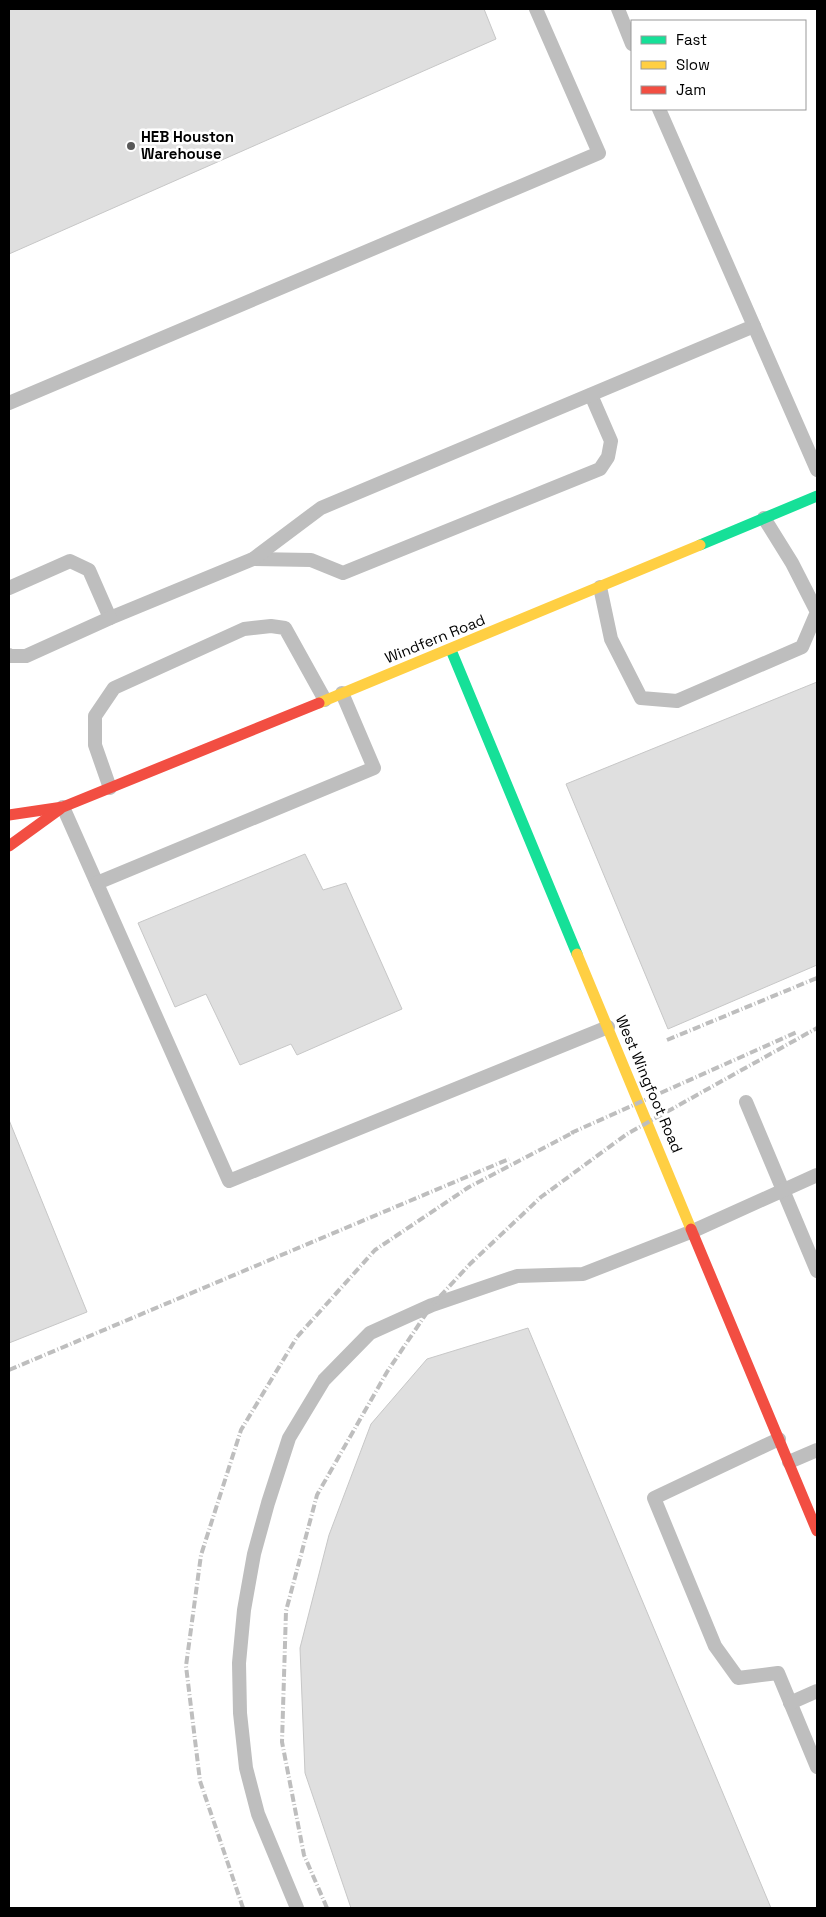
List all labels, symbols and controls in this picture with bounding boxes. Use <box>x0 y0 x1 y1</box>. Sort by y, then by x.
legend <box>631 20 806 110</box>
text: Fast <box>676 30 707 49</box>
text: Slow <box>676 55 710 74</box>
text: Jam <box>676 80 706 99</box>
place label: HEB Houston Warehouse <box>141 127 234 163</box>
marker: HEB Houston Warehouse <box>125 140 137 152</box>
street label: Windfern Road <box>382 610 488 667</box>
street label: West Wingfoot Road <box>612 1012 687 1156</box>

